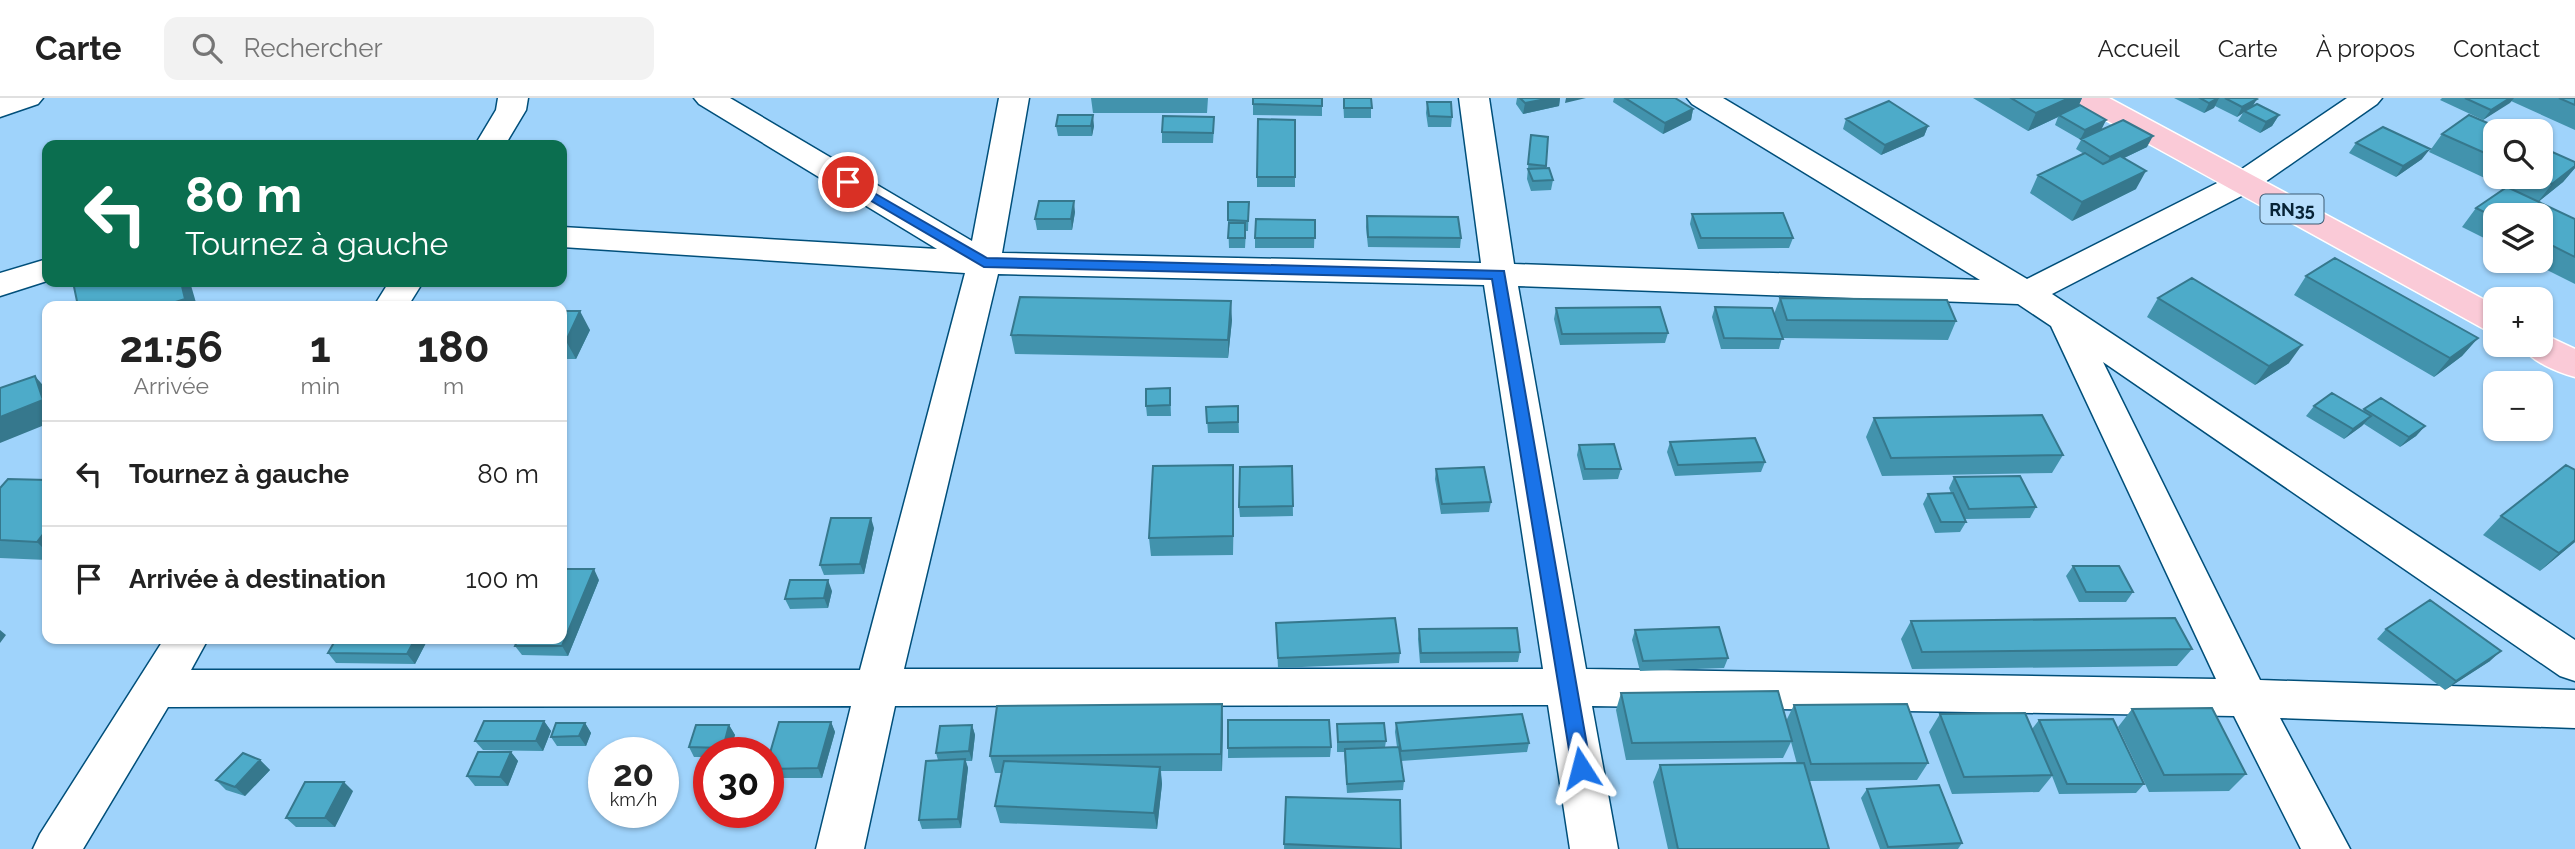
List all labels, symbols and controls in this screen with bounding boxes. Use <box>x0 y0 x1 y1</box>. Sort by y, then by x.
search box <box>164 17 654 80</box>
text: Carte <box>35 29 122 68</box>
icon: search <box>188 29 226 67</box>
text: Rechercher <box>244 33 383 63</box>
text: Accueil <box>2098 34 2180 63</box>
text: Carte <box>2218 34 2278 63</box>
text: À propos <box>2316 34 2415 63</box>
text: Contact <box>2453 34 2540 63</box>
map controls <box>2483 119 2553 441</box>
button: search <box>2483 119 2553 189</box>
pin <box>818 152 878 212</box>
icon: arrive <box>829 163 867 201</box>
text: 80 m <box>185 166 302 223</box>
icon: left <box>70 168 161 259</box>
road number: RN35 <box>2260 194 2324 224</box>
button: layers <box>2483 203 2553 273</box>
text: Tournez à gauche <box>185 225 448 262</box>
button: + <box>2483 287 2553 357</box>
text: 21:56 <box>119 323 223 372</box>
text: 1 <box>310 323 331 372</box>
text: 180 <box>418 323 490 372</box>
button: − <box>2483 371 2553 441</box>
text: Arrivée <box>133 372 209 399</box>
text: min <box>301 372 340 399</box>
text: m <box>443 372 464 399</box>
icon: left <box>70 455 108 493</box>
text: Tournez à gauche <box>129 459 349 489</box>
text: 80 m <box>477 459 539 489</box>
icon: arrive <box>70 560 108 598</box>
text: Arrivée à destination <box>129 564 386 594</box>
text: 100 m <box>466 564 539 594</box>
position arrow <box>1544 731 1618 805</box>
speed limit sign: 30 <box>693 737 784 828</box>
text: 20 <box>613 753 654 794</box>
text: km/h <box>610 789 657 810</box>

